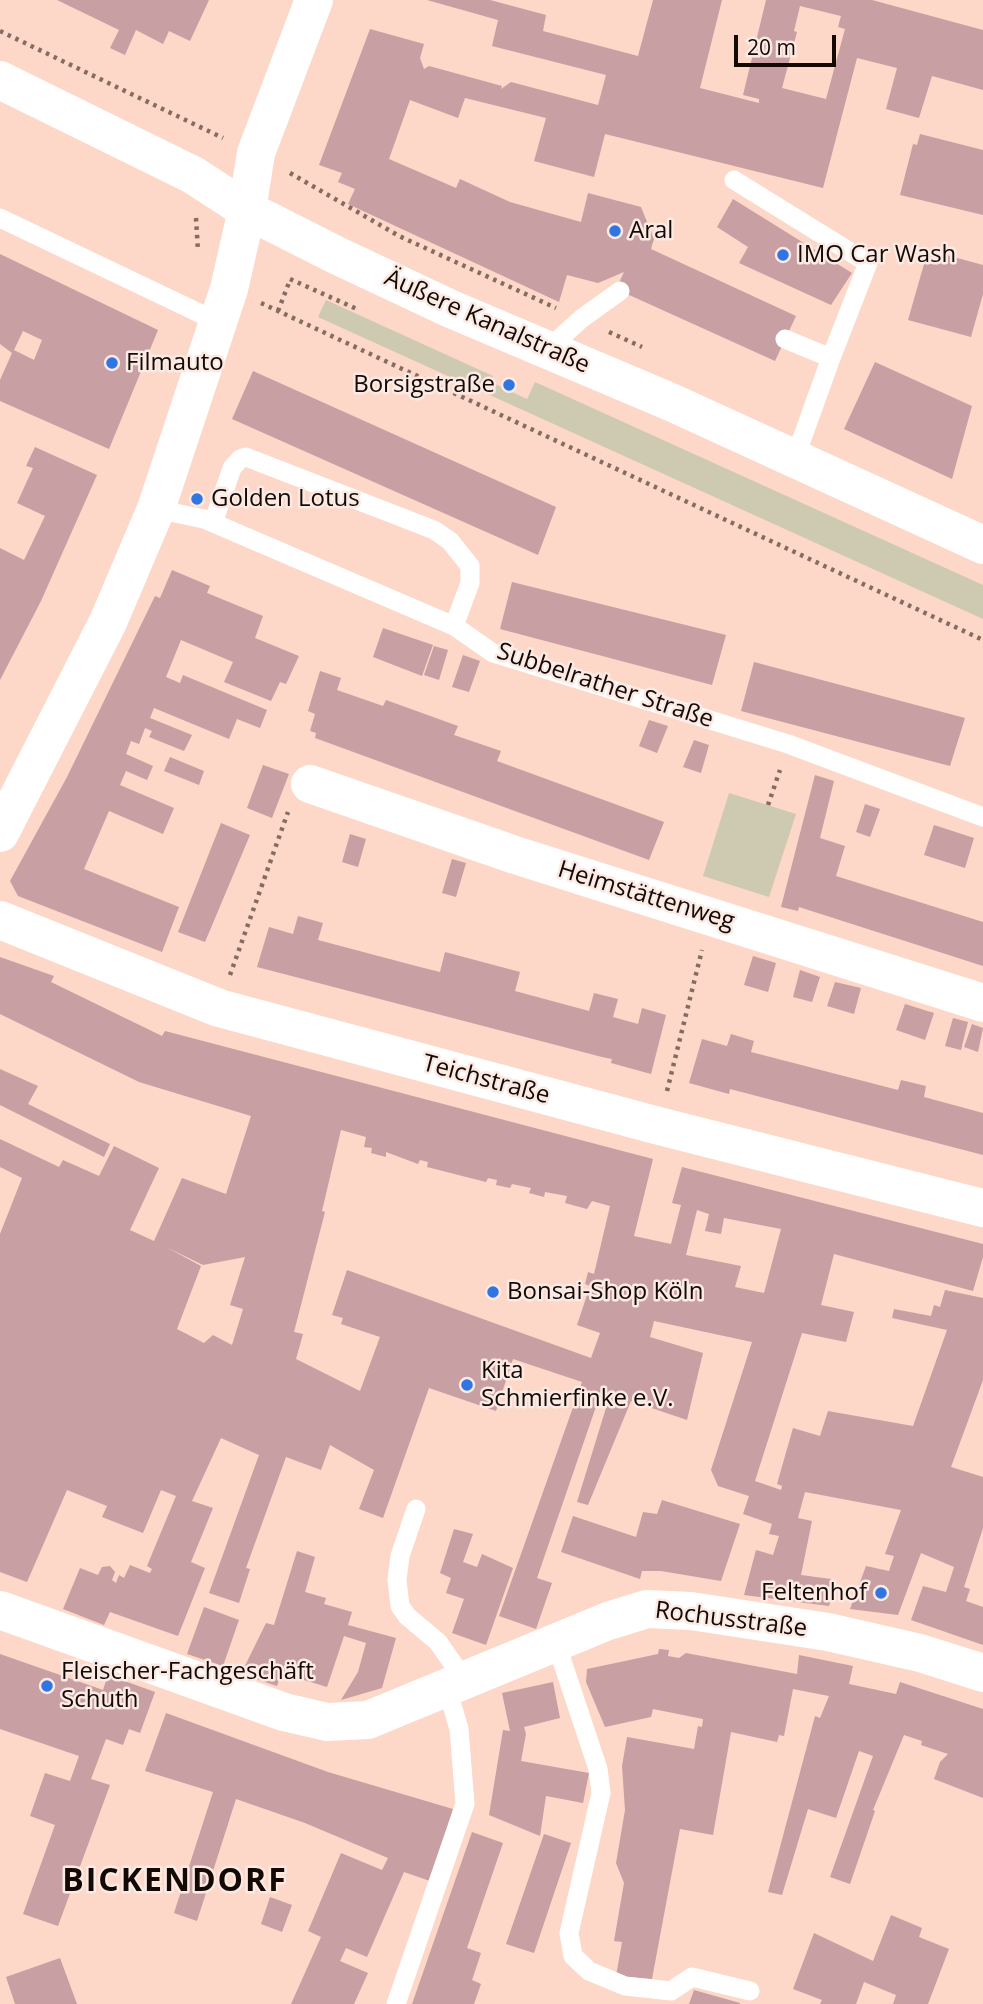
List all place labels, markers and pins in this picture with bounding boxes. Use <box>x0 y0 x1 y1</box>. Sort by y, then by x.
place label: Aral <box>629 217 673 245</box>
marker: Aral <box>607 223 623 239</box>
place label: IMO Car Wash <box>797 241 956 269</box>
marker: IMO Car Wash <box>775 247 791 263</box>
place label: Filmauto <box>126 349 224 377</box>
marker: Filmauto <box>104 355 120 371</box>
place label: Borsigstraße <box>353 371 495 399</box>
marker: Borsigstraße <box>501 377 517 393</box>
place label: Golden Lotus <box>211 485 360 513</box>
marker: Golden Lotus <box>189 491 205 507</box>
place label: Bonsai-Shop Köln <box>507 1278 703 1306</box>
marker: Bonsai-Shop Köln <box>485 1284 501 1300</box>
place label: Kita Schmierfinke e.V. <box>481 1357 674 1413</box>
marker: Kita Schmierfinke e.V. <box>459 1377 475 1393</box>
place label: Feltenhof <box>761 1579 867 1607</box>
marker: Feltenhof <box>873 1585 889 1601</box>
place label: Fleischer-Fachgeschäft Schuth <box>61 1658 314 1714</box>
marker: Fleischer-Fachgeschäft Schuth <box>39 1678 55 1694</box>

